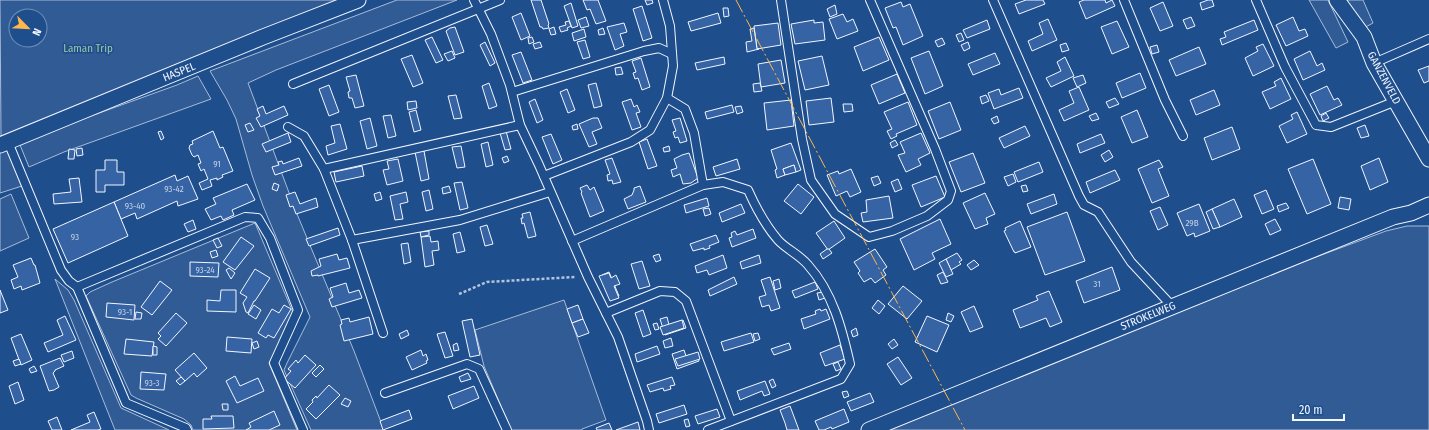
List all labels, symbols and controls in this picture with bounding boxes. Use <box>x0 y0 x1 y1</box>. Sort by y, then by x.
north arrow <box>8 8 48 48</box>
text: N <box>29 26 44 38</box>
park label: Laman Trip <box>63 42 113 55</box>
street label: GANZENVELD <box>1365 49 1403 107</box>
street label: HASPEL <box>161 60 197 84</box>
house number: 91 <box>213 159 221 169</box>
house number: 93-42 <box>164 184 184 194</box>
house number: 93-40 <box>125 201 146 211</box>
house number: 29B <box>1185 218 1199 228</box>
house number: 93 <box>71 232 79 242</box>
house number: 93-24 <box>195 265 215 275</box>
house number: 31 <box>1093 279 1101 289</box>
street label: STROKELWEG <box>1119 299 1177 333</box>
house number: 93-1 <box>118 307 132 317</box>
house number: 93-3 <box>144 378 160 388</box>
scale bar <box>1293 396 1344 422</box>
text: 20 m <box>1299 403 1323 417</box>

